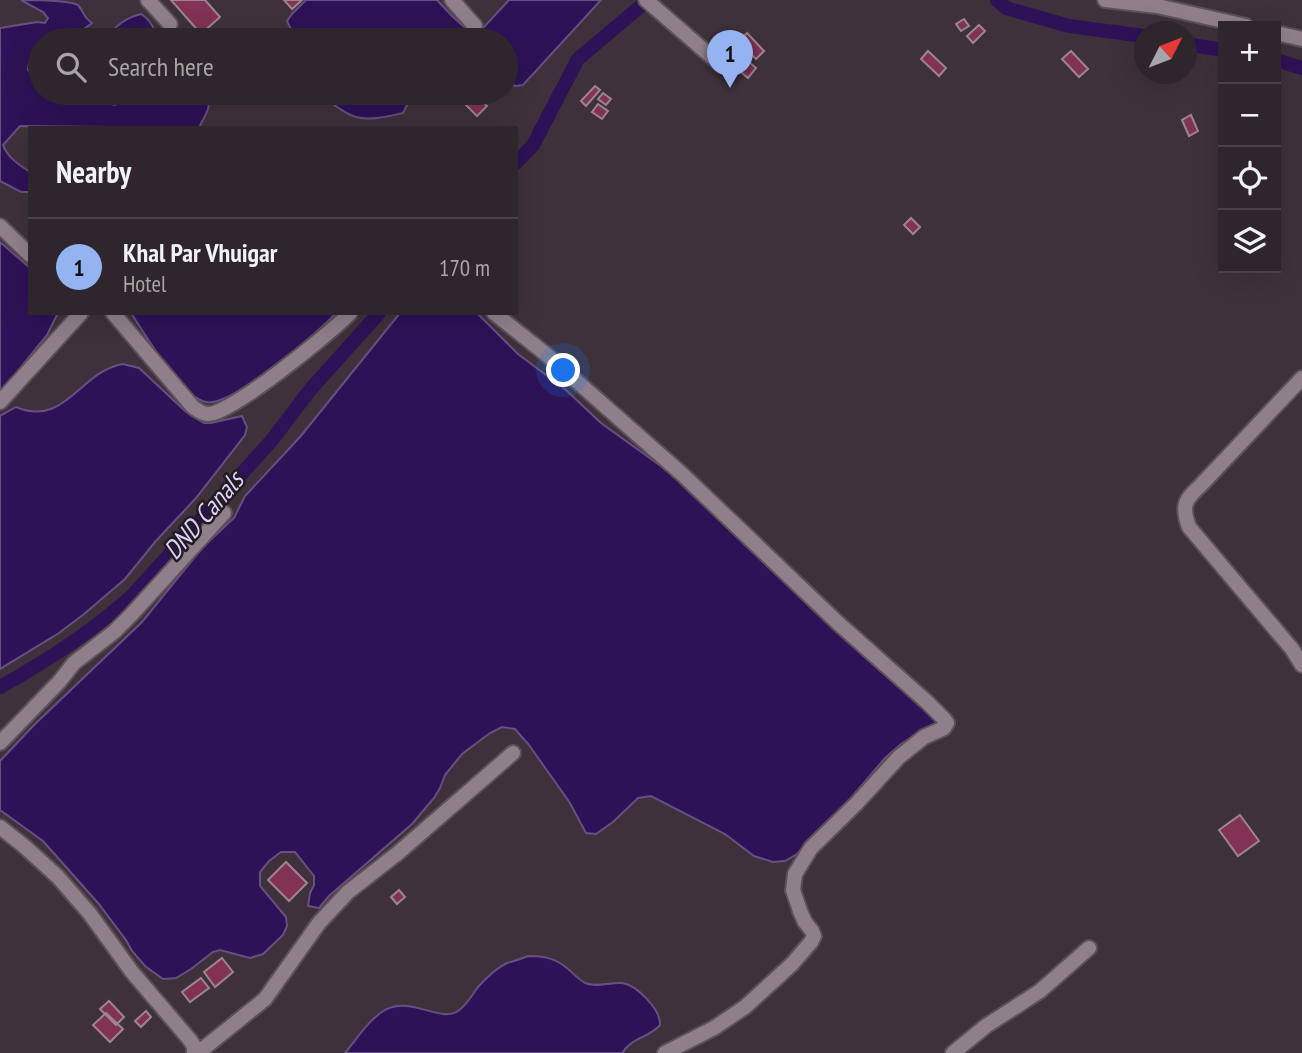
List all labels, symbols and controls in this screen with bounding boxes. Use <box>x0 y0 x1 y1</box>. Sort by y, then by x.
north arrow <box>1134 21 1197 84</box>
map controls <box>1218 21 1281 273</box>
button: + <box>1218 21 1281 84</box>
search box <box>28 28 518 105</box>
pin: 1 <box>707 30 753 88</box>
icon: search <box>52 48 90 86</box>
text: Search here <box>108 50 214 83</box>
button: − <box>1218 84 1281 147</box>
button: locate <box>1218 147 1281 210</box>
text: Nearby <box>56 152 131 191</box>
button: layers <box>1218 210 1281 273</box>
text: Khal Par Vhuigar <box>123 236 277 269</box>
text: 1 <box>74 253 85 282</box>
text: 170 m <box>439 253 490 282</box>
text: Hotel <box>123 269 166 298</box>
your location <box>546 353 580 387</box>
water label: DND Canals <box>156 463 251 566</box>

